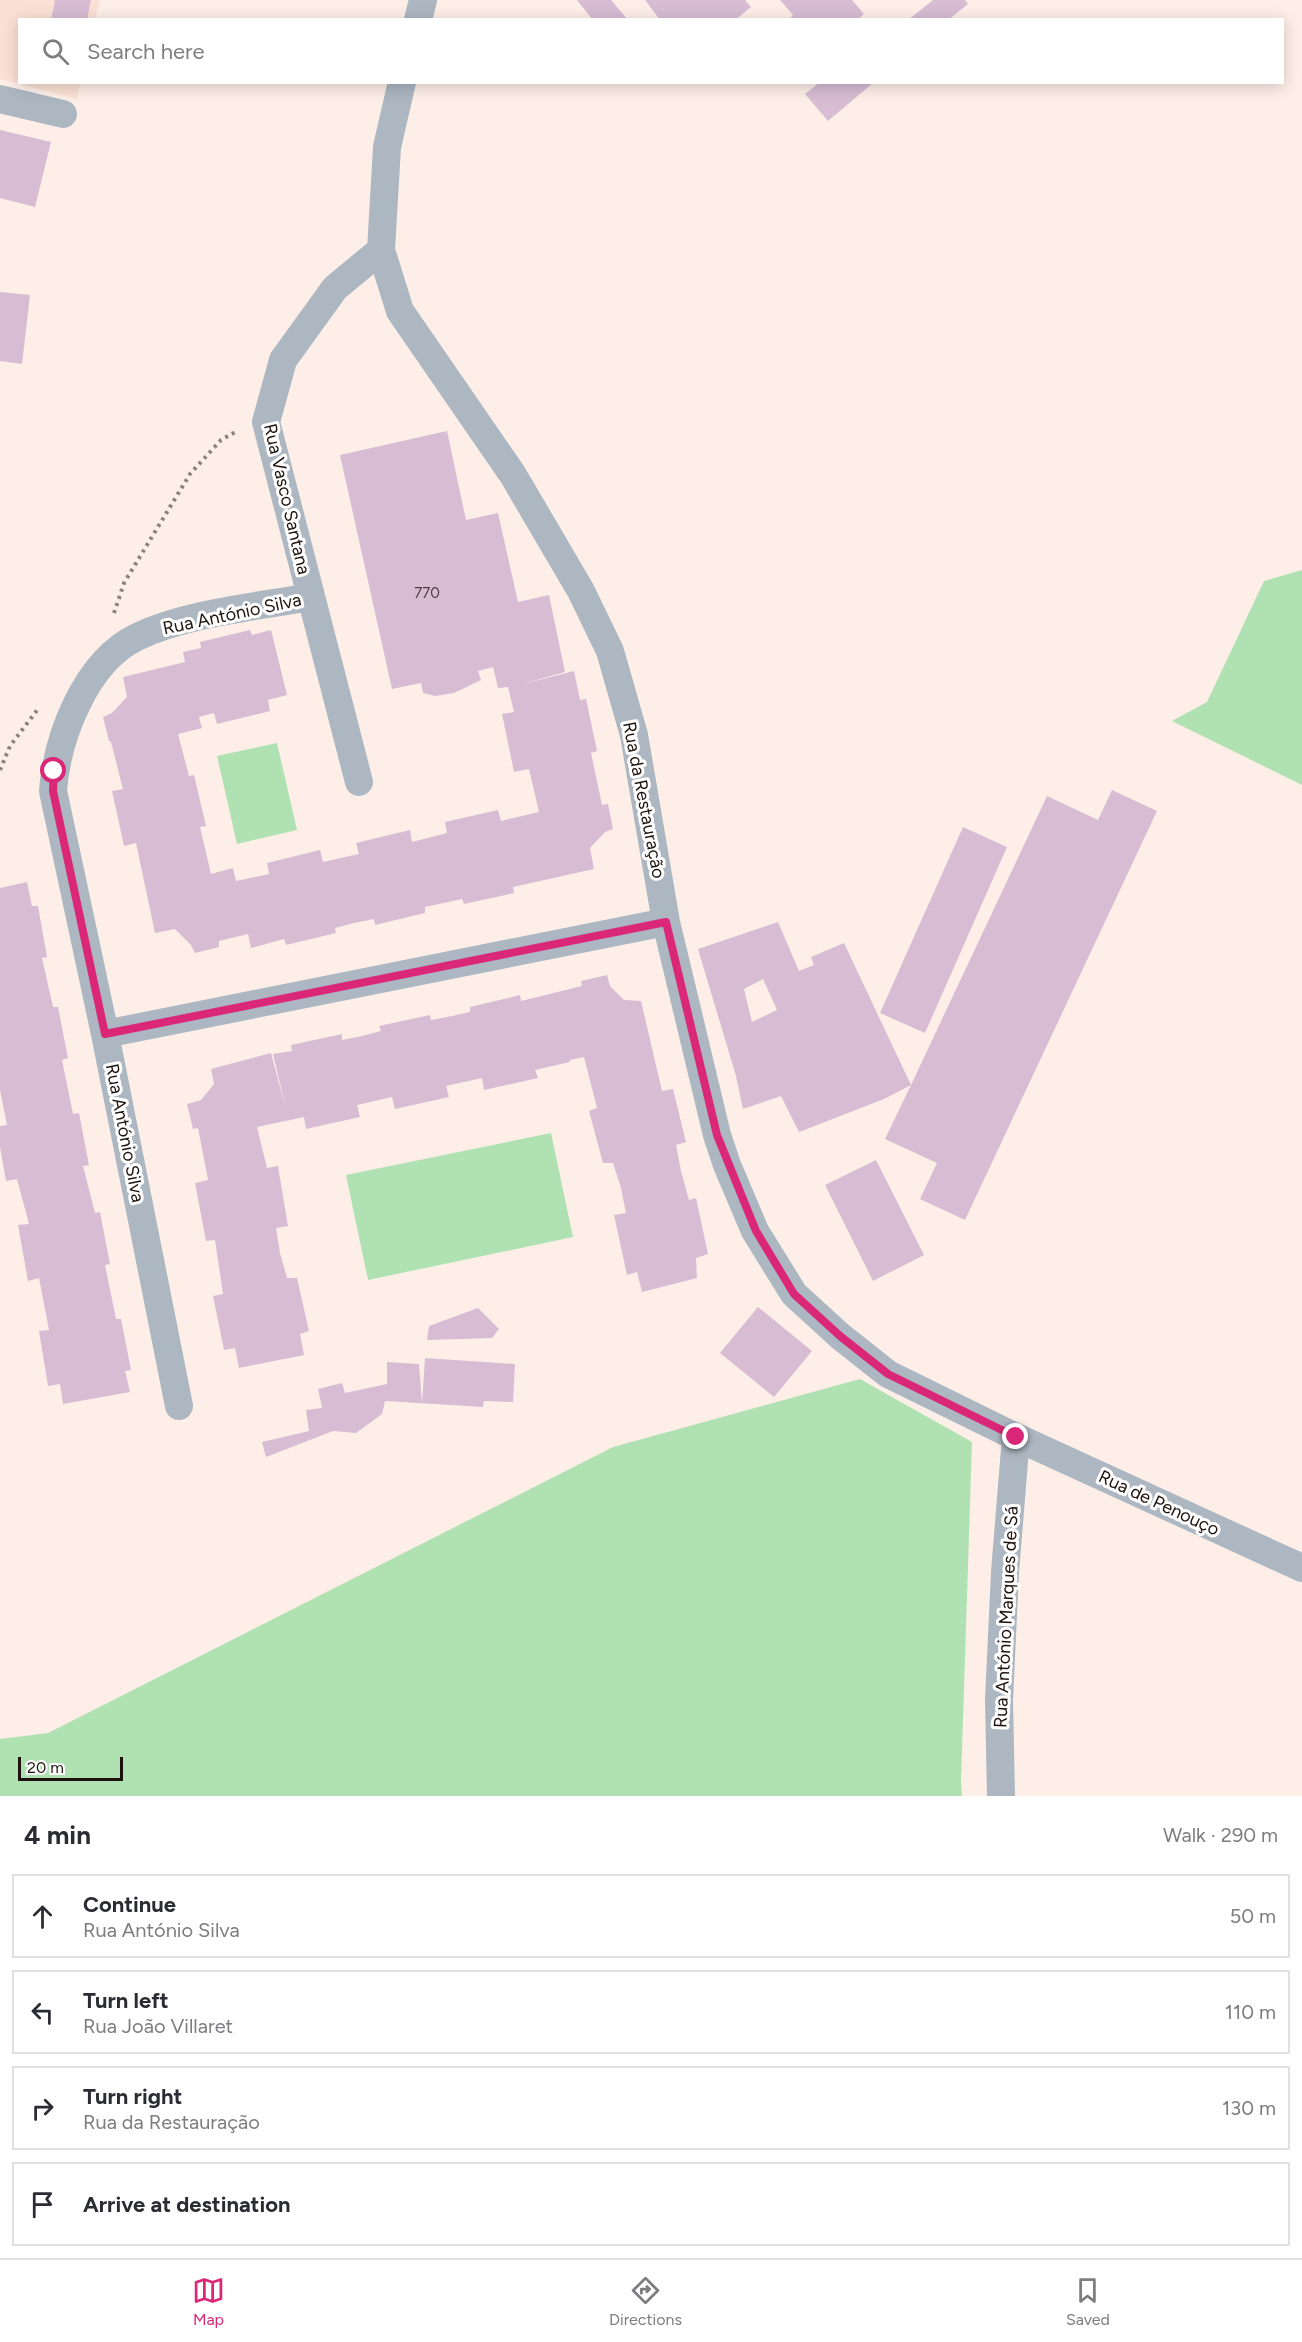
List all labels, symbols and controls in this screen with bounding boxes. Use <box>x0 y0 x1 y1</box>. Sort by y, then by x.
search box <box>18 18 1284 84</box>
icon: search <box>39 35 72 68</box>
text: Search here <box>87 38 205 65</box>
street label: Rua Vasco Santana <box>259 421 315 577</box>
house number: 770 <box>414 584 440 602</box>
street label: Rua António Silva <box>161 589 303 639</box>
street label: Rua da Restauração <box>618 720 670 880</box>
route start <box>40 757 66 783</box>
street label: Rua António Silva <box>101 1062 149 1204</box>
route end <box>1002 1423 1028 1449</box>
street label: Rua de Penouço <box>1095 1465 1223 1541</box>
street label: Rua António Marques de Sá <box>989 1506 1023 1728</box>
scale bar <box>18 1754 123 1782</box>
text: 20 m <box>27 1758 64 1777</box>
text: 4 min <box>24 1819 91 1851</box>
text: Walk · 290 m <box>1163 1823 1278 1847</box>
text: Continue <box>83 1891 176 1918</box>
icon: ahead <box>26 1900 59 1933</box>
text: 50 m <box>1230 1904 1276 1928</box>
text: Rua António Silva <box>83 1918 240 1942</box>
text: Turn left <box>83 1987 169 2014</box>
icon: left <box>26 1996 59 2029</box>
text: 110 m <box>1225 2000 1276 2024</box>
text: Rua João Villaret <box>83 2014 233 2038</box>
text: Turn right <box>83 2083 182 2110</box>
icon: right <box>26 2092 59 2125</box>
text: 130 m <box>1222 2096 1276 2120</box>
text: Rua da Restauração <box>83 2110 260 2134</box>
icon: arrive <box>26 2188 59 2221</box>
text: Arrive at destination <box>83 2191 291 2218</box>
tab: Map <box>192 2274 225 2329</box>
tab: Directions <box>609 2274 682 2329</box>
tab: Saved <box>1066 2274 1110 2329</box>

